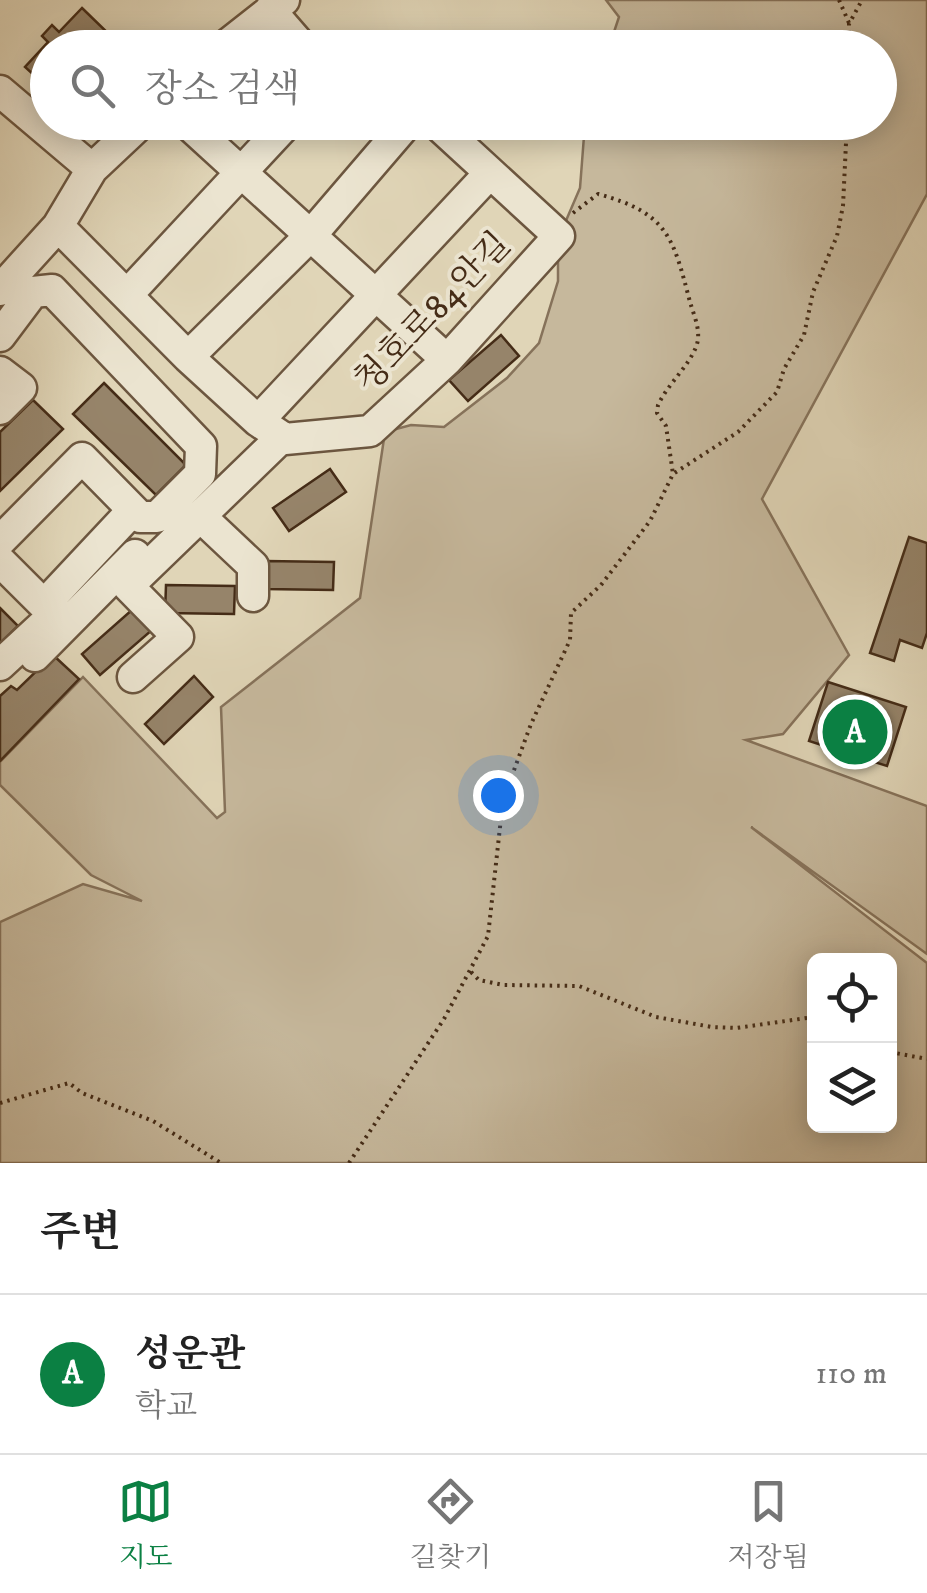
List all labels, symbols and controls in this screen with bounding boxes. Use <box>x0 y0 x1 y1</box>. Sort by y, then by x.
search box <box>30 30 897 140</box>
icon: search <box>65 58 120 113</box>
text: 장소 검색 <box>145 66 300 114</box>
street label: 청호로84안길 <box>345 223 521 403</box>
pin: A <box>822 694 888 770</box>
your location <box>473 770 524 821</box>
map controls <box>807 953 897 1133</box>
button: locate <box>807 953 897 1043</box>
button: layers <box>807 1043 897 1133</box>
text: 주변 <box>40 1207 121 1259</box>
text: 성운관 <box>135 1331 245 1379</box>
text: A <box>62 1354 83 1394</box>
text: 110 m <box>815 1354 887 1394</box>
text: 학교 <box>135 1387 197 1427</box>
tab: 지도 <box>118 1474 173 1575</box>
tab: 길찾기 <box>410 1474 491 1575</box>
tab: 저장됨 <box>728 1474 809 1575</box>

